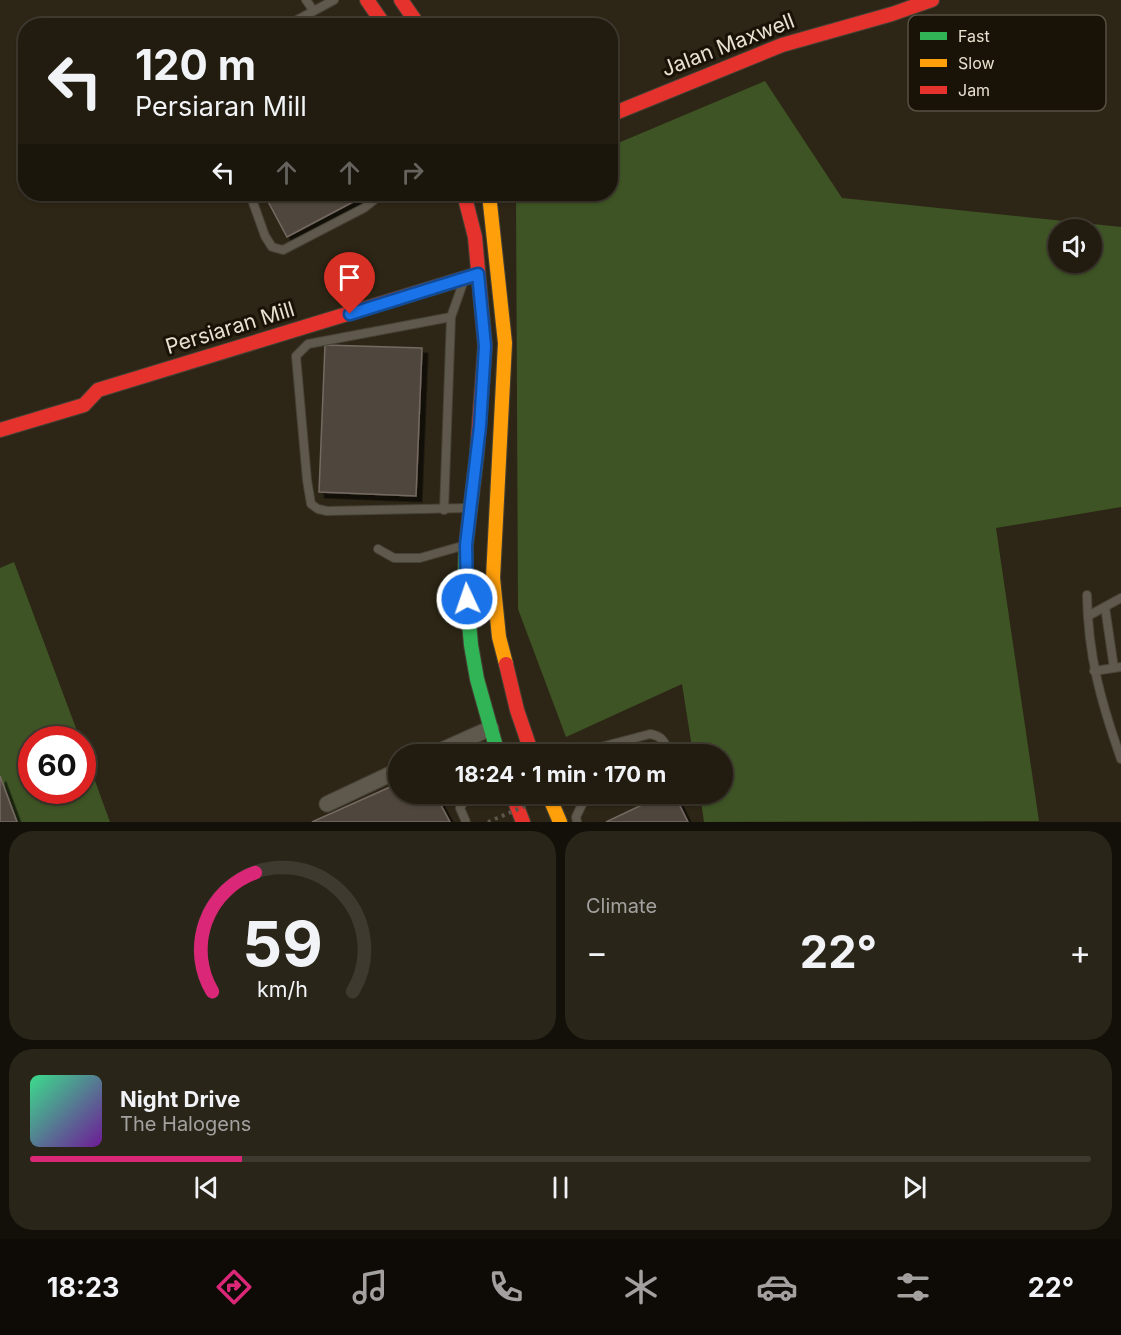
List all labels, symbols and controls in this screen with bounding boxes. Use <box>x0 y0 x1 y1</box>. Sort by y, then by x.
street label: Jalan Maxwell <box>658 8 798 81</box>
legend <box>908 15 1106 111</box>
text: Fast <box>958 26 990 46</box>
text: 120 m <box>135 39 256 90</box>
icon: left <box>36 42 114 120</box>
text: Slow <box>958 53 995 73</box>
text: Jam <box>958 80 990 100</box>
text: Persiaran Mill <box>135 90 307 123</box>
icon: left <box>207 156 240 189</box>
icon: ahead <box>270 156 303 189</box>
icon: ahead <box>333 156 366 189</box>
icon: right <box>396 156 429 189</box>
map controls <box>1048 219 1102 273</box>
button: sound <box>1048 219 1102 273</box>
pin <box>324 252 375 314</box>
icon: arrive <box>333 261 366 294</box>
street label: Persiaran Mill <box>162 296 297 359</box>
position arrow <box>435 567 499 631</box>
speed limit sign: 60 <box>18 726 96 804</box>
text: 18:24 · 1 min · 170 m <box>455 761 666 787</box>
text: Climate <box>586 894 657 918</box>
text: 59 <box>242 906 323 981</box>
text: 22° <box>800 924 877 979</box>
text: − <box>586 932 608 972</box>
text: + <box>1069 932 1091 972</box>
text: km/h <box>257 977 308 1003</box>
text: Night Drive <box>120 1086 240 1112</box>
text: The Halogens <box>120 1112 251 1136</box>
icon: previous <box>190 1171 223 1204</box>
icon: pause <box>544 1171 577 1204</box>
icon: next <box>898 1171 931 1204</box>
icon: directions <box>213 1266 255 1308</box>
icon: music <box>349 1266 391 1308</box>
icon: phone <box>485 1266 527 1308</box>
icon: climate <box>620 1266 662 1308</box>
icon: car <box>756 1266 798 1308</box>
icon: filters <box>892 1266 934 1308</box>
text: 18:23 <box>47 1271 120 1304</box>
text: 22° <box>1028 1271 1074 1304</box>

